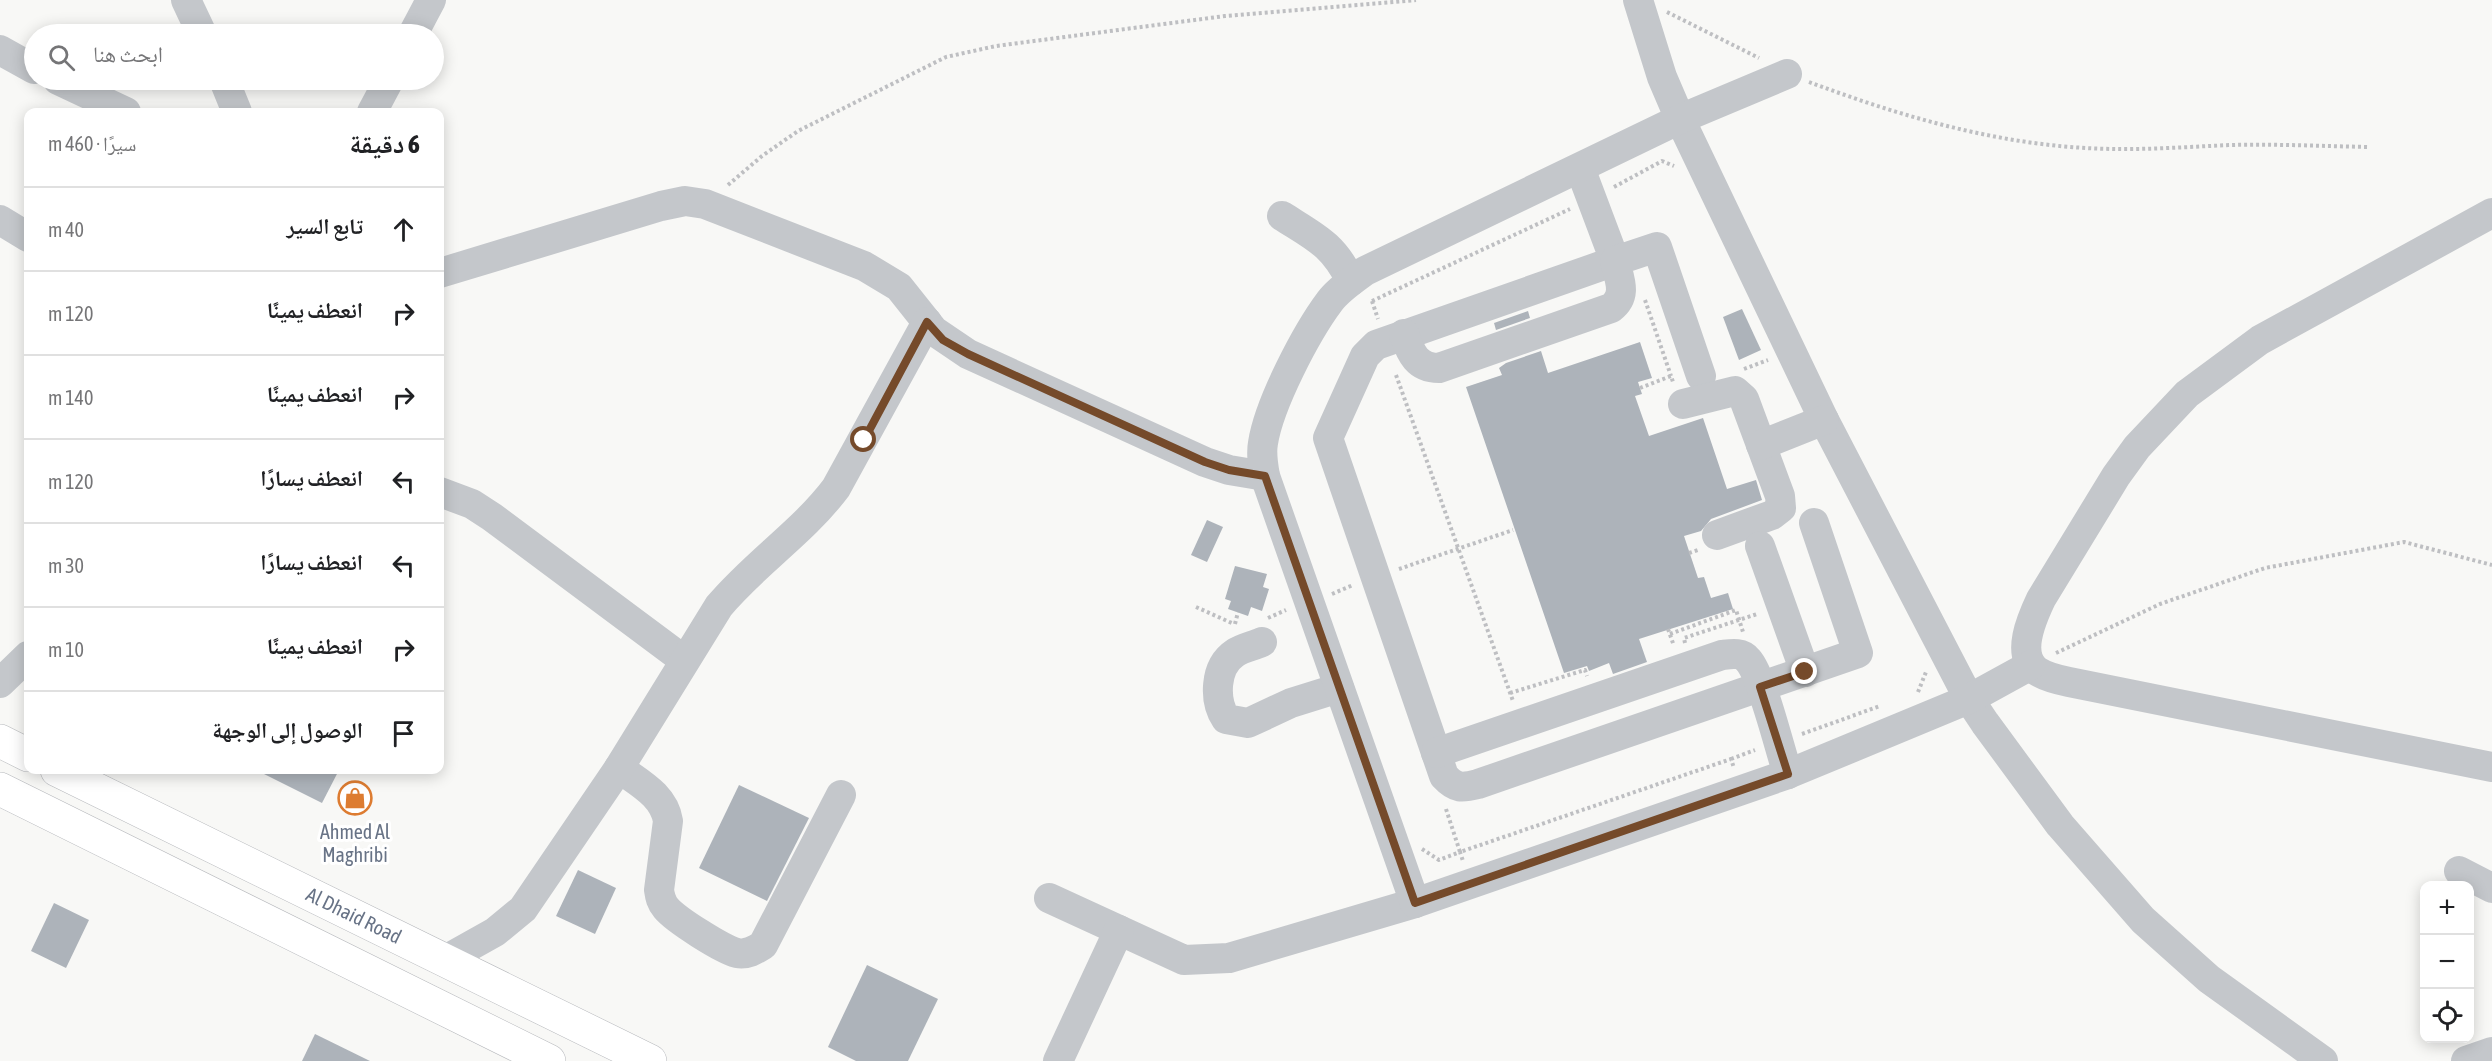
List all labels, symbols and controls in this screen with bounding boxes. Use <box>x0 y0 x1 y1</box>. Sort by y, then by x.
search box <box>24 24 444 90</box>
icon: search <box>45 41 78 74</box>
text: ابحث هنا <box>93 41 163 67</box>
text: 6 دقيقة <box>350 129 420 159</box>
text: سيرًا · 460 m <box>48 132 136 155</box>
text: تابع السير <box>287 213 363 239</box>
icon: ahead <box>387 213 420 246</box>
text: 40 m <box>48 218 84 241</box>
text: انعطف يمينًا <box>267 297 363 323</box>
icon: right <box>387 297 420 330</box>
text: 120 m <box>48 302 93 325</box>
text: انعطف يمينًا <box>267 381 363 407</box>
icon: right <box>387 381 420 414</box>
text: 140 m <box>48 386 93 409</box>
route start <box>850 426 876 452</box>
text: انعطف يسارًا <box>260 465 363 491</box>
icon: left <box>387 465 420 498</box>
text: 120 m <box>48 470 93 493</box>
text: انعطف يسارًا <box>260 549 363 575</box>
icon: left <box>387 549 420 582</box>
text: 30 m <box>48 554 84 577</box>
text: انعطف يمينًا <box>267 633 363 659</box>
icon: right <box>387 633 420 666</box>
text: 10 m <box>48 638 84 661</box>
route end <box>1791 658 1817 684</box>
text: الوصول إلى الوجهة <box>212 717 363 743</box>
icon: arrive <box>387 717 420 750</box>
shop icon: Ahmed Al Maghribi <box>337 780 373 816</box>
place label: Ahmed Al Maghribi <box>320 820 391 866</box>
map controls <box>2420 881 2474 1043</box>
button: + <box>2420 881 2474 935</box>
street label: Al Dhaid Road <box>303 882 405 948</box>
button: − <box>2420 935 2474 989</box>
button: locate <box>2420 989 2474 1043</box>

